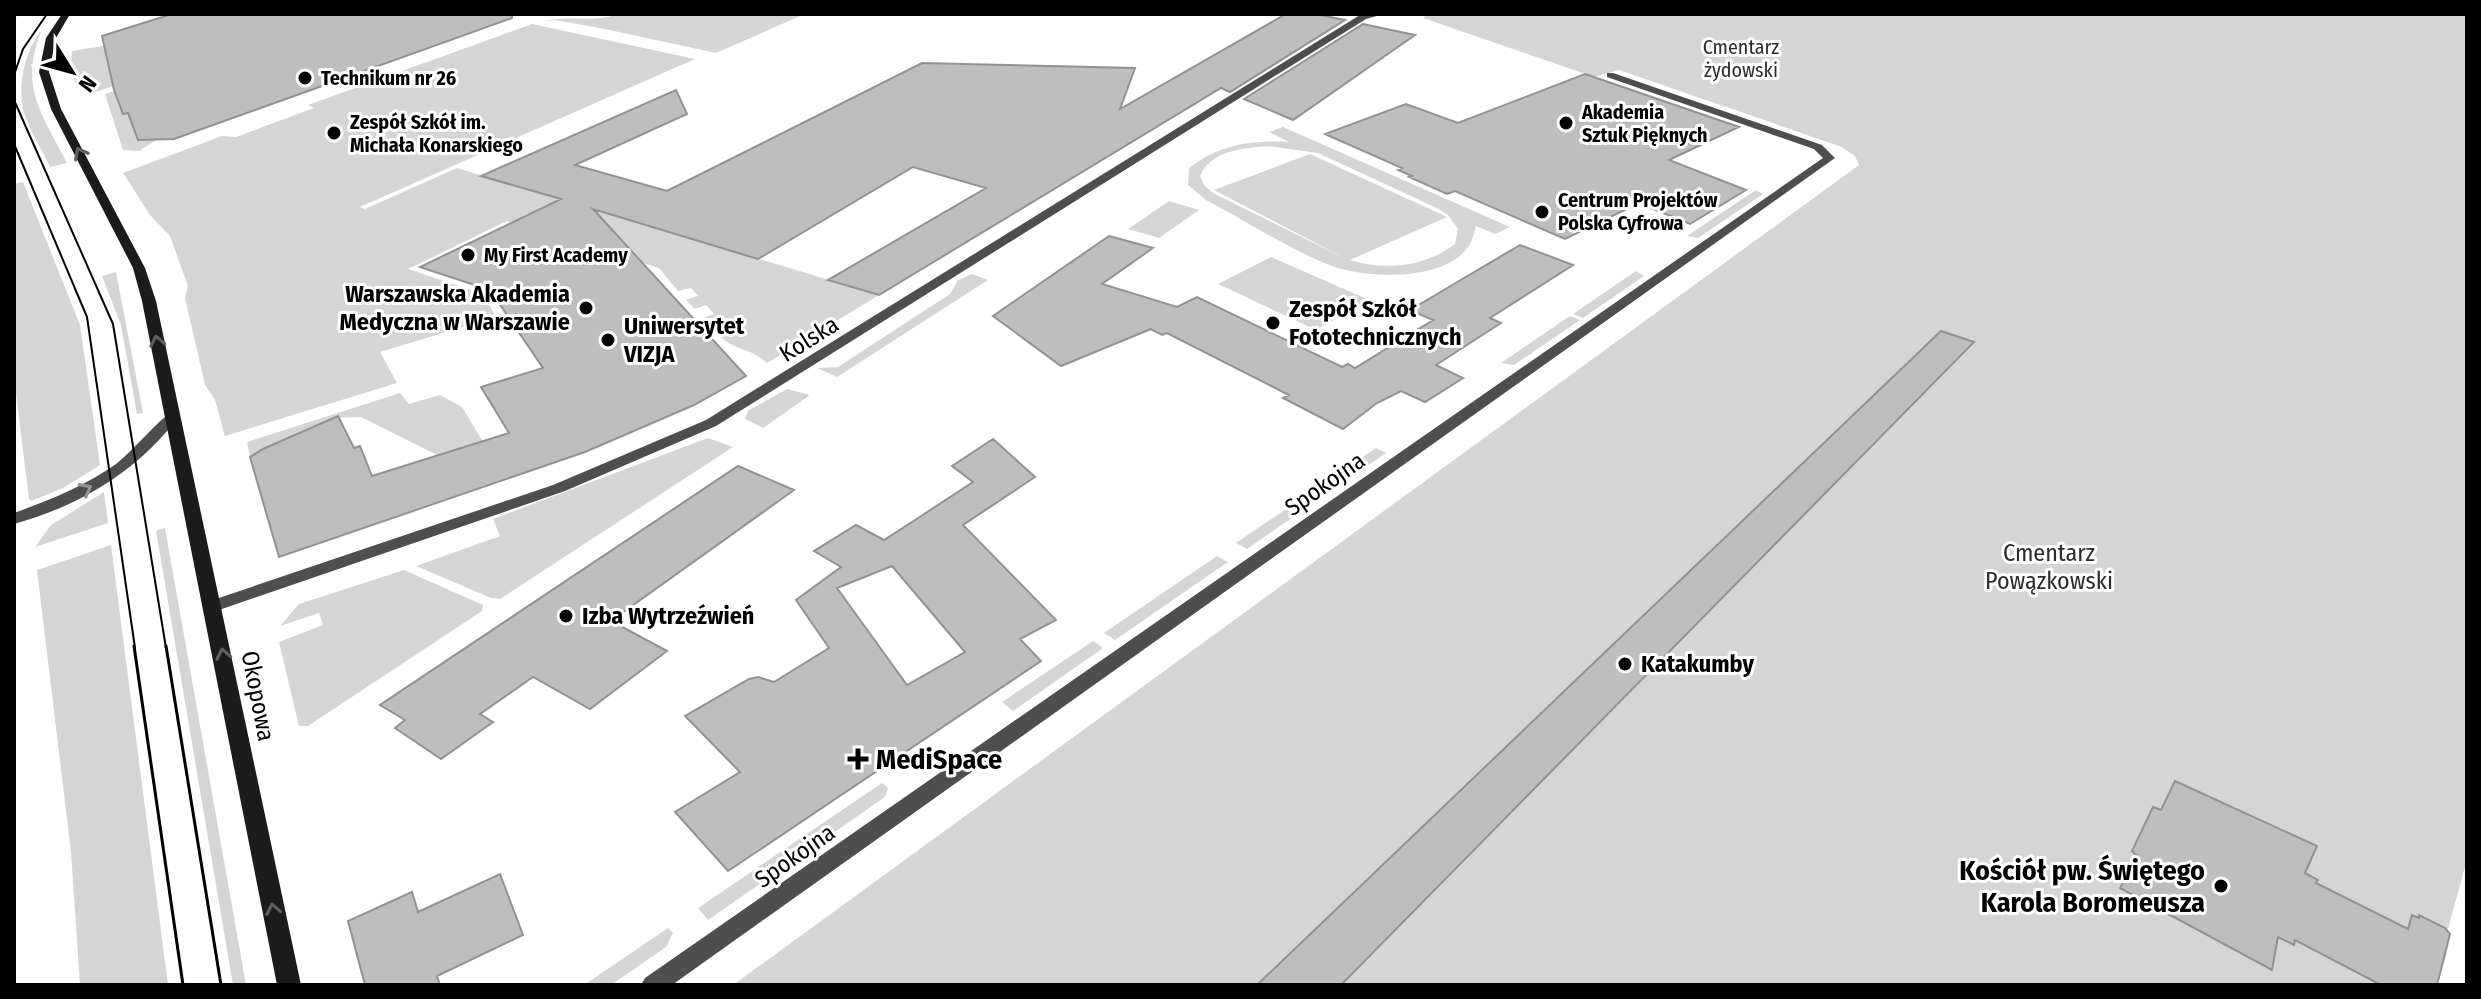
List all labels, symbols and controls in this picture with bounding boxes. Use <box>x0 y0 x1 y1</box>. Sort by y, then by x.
north arrow <box>32 32 112 112</box>
park label: Cmentarz żydowski <box>1703 35 1779 82</box>
place label: Technikum nr 26 <box>321 66 456 90</box>
marker: Technikum nr 26 <box>296 69 314 87</box>
text: N <box>73 70 102 97</box>
place label: Akademia Sztuk Pięknych <box>1581 100 1708 147</box>
place label: Zespół Szkół im. Michała Konarskiego <box>350 110 523 157</box>
marker: Akademia Sztuk Pięknych <box>1557 114 1575 132</box>
marker: Zespół Szkół im. Michała Konarskiego <box>325 124 343 142</box>
one-way arrow <box>74 148 90 162</box>
place label: Centrum Projektów Polska Cyfrowa <box>1558 188 1718 235</box>
marker: Centrum Projektów Polska Cyfrowa <box>1533 203 1551 221</box>
place label: My First Academy <box>484 243 628 267</box>
marker: My First Academy <box>459 246 477 264</box>
place label: Warszawska Akademia Medyczna w Warszawie <box>340 280 570 336</box>
place label: Zespół Szkół Fototechnicznych <box>1289 295 1462 351</box>
marker: Warszawska Akademia Medyczna w Warszawie <box>577 299 595 317</box>
street label: Kolska <box>774 310 844 368</box>
place label: Uniwersytet VIZJA <box>623 312 745 368</box>
marker: Zespół Szkół Fototechnicznych <box>1264 314 1282 332</box>
marker: Uniwersytet VIZJA <box>599 331 617 349</box>
one-way arrow <box>149 334 166 348</box>
street label: Spokojna <box>1280 446 1370 522</box>
one-way arrow <box>77 483 92 498</box>
park label: Cmentarz Powązkowski <box>1985 539 2113 595</box>
place label: Izba Wytrzeźwień <box>582 602 754 630</box>
marker: Izba Wytrzeźwień <box>557 607 575 625</box>
one-way arrow <box>215 647 232 660</box>
street label: Okopowa <box>236 649 280 743</box>
place label: Katakumby <box>1641 650 1754 678</box>
marker: Katakumby <box>1616 655 1634 673</box>
place label: MediSpace <box>876 743 1002 776</box>
marker: MediSpace <box>847 748 869 770</box>
street label: Spokojna <box>750 818 840 894</box>
place label: Kościół pw. Świętego Karola Boromeusza <box>1959 854 2205 919</box>
marker: Kościół pw. Świętego Karola Boromeusza <box>2212 877 2230 895</box>
one-way arrow <box>265 902 282 916</box>

